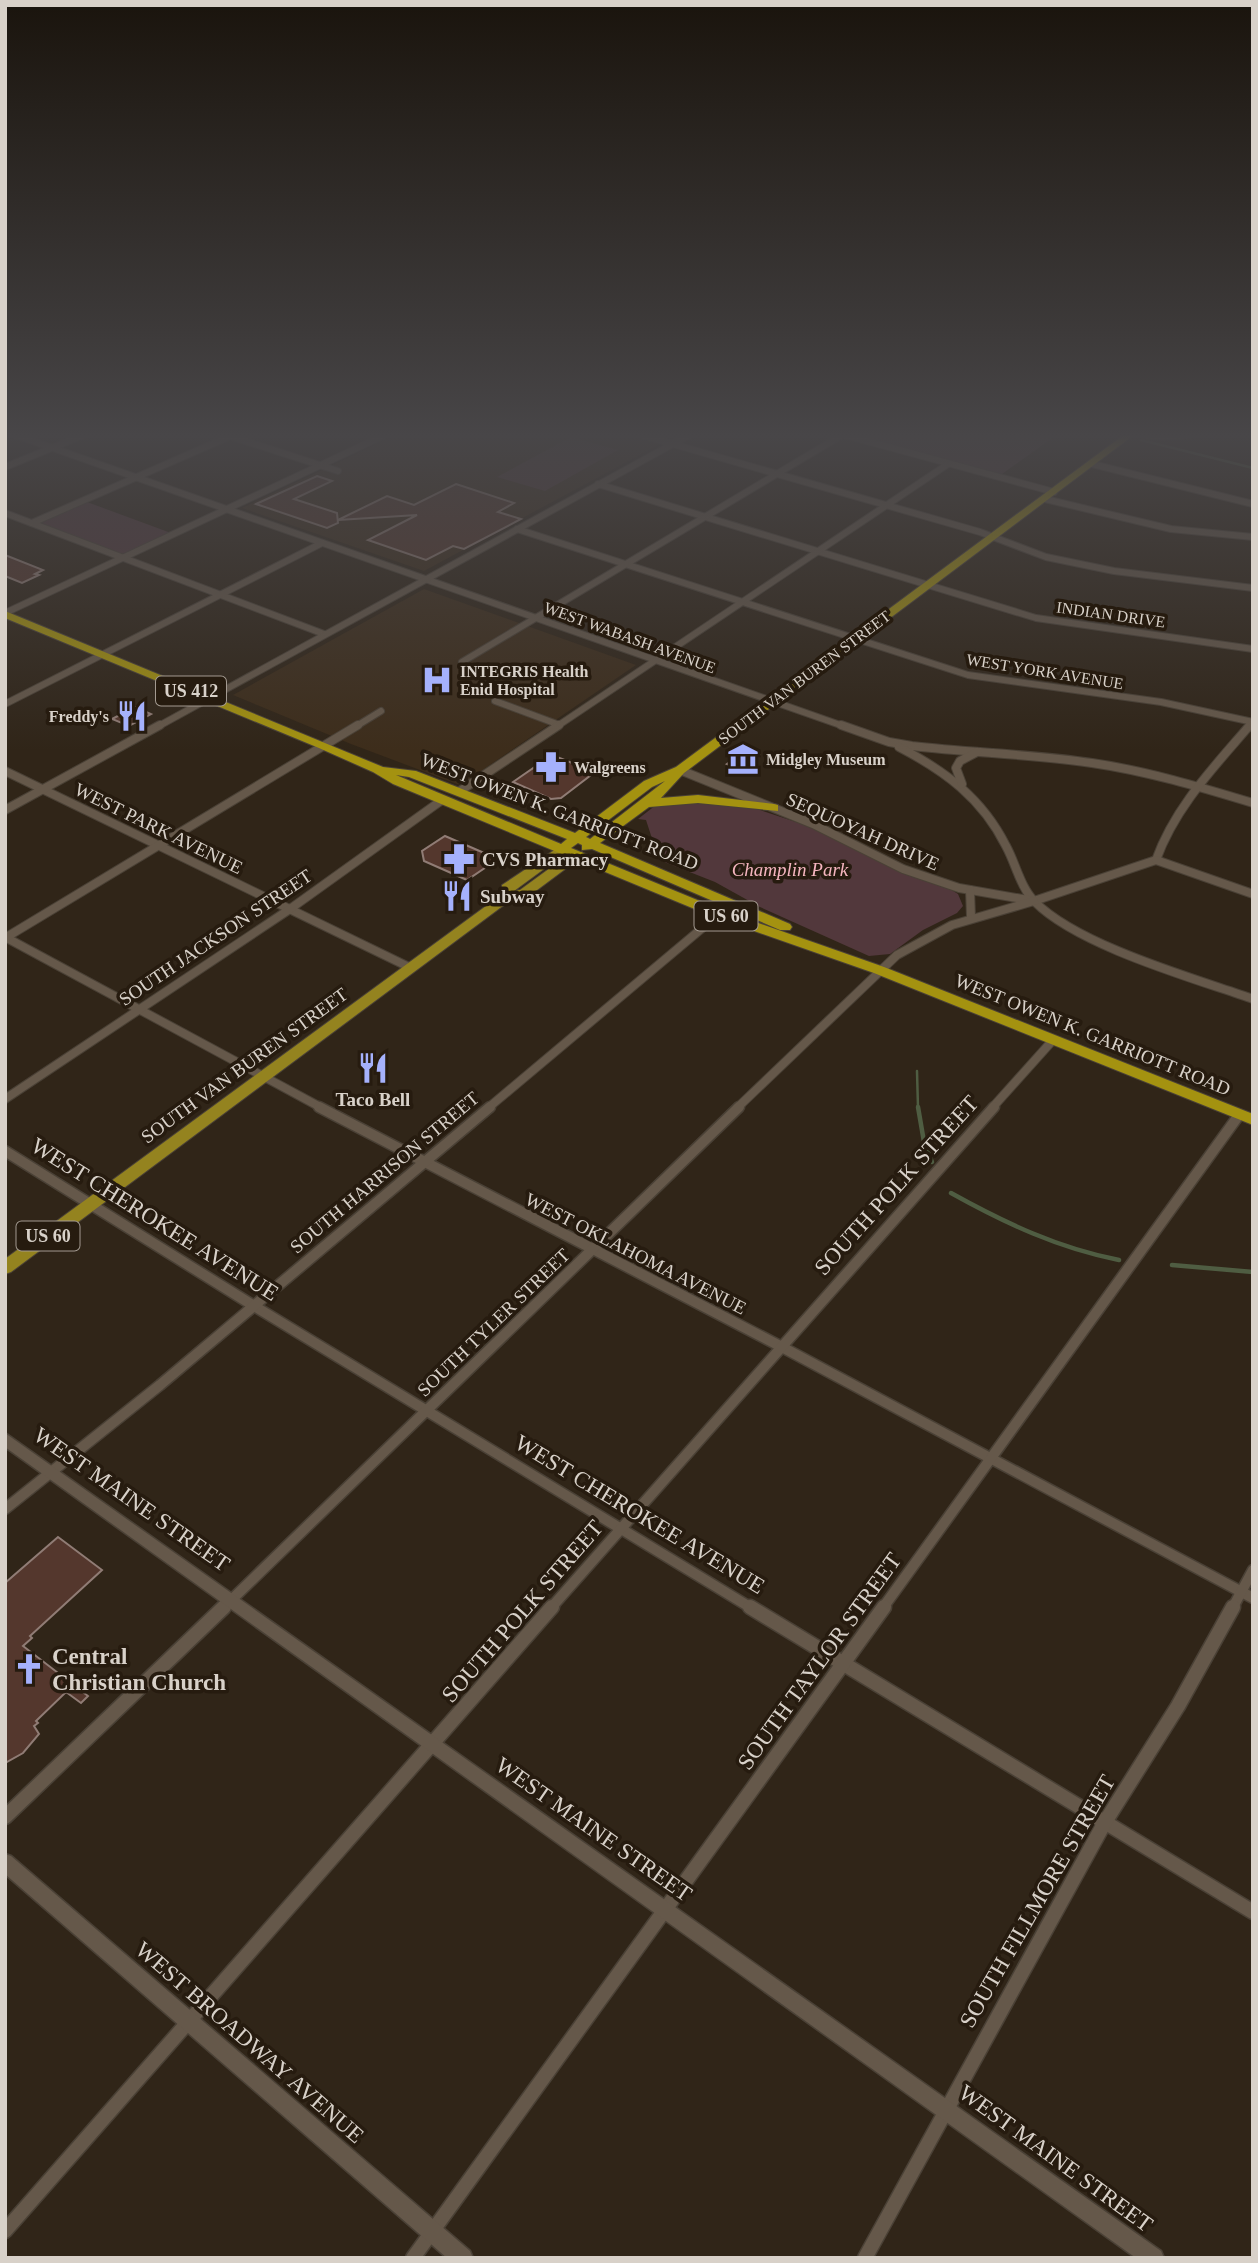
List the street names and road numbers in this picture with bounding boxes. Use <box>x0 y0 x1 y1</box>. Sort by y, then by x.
street label: WEST WABASH AVENUE <box>542 598 718 676</box>
street label: INDIAN DRIVE <box>1055 598 1166 631</box>
street label: SOUTH VAN BUREN STREET <box>715 607 894 748</box>
street label: WEST YORK AVENUE <box>965 651 1125 692</box>
road number: US 412 <box>156 676 226 706</box>
street label: WEST OWEN K. GARRIOTT ROAD <box>418 749 701 874</box>
street label: WEST PARK AVENUE <box>71 779 246 878</box>
street label: SEQUOYAH DRIVE <box>783 788 943 875</box>
street label: SOUTH JACKSON STREET <box>115 865 316 1010</box>
road number: US 60 <box>694 902 758 931</box>
street label: WEST OWEN K. GARRIOTT ROAD <box>952 969 1234 1100</box>
street label: SOUTH VAN BUREN STREET <box>137 983 352 1147</box>
street label: SOUTH HARRISON STREET <box>286 1087 483 1257</box>
street label: SOUTH POLK STREET <box>809 1091 983 1280</box>
street label: WEST CHEROKEE AVENUE <box>27 1133 283 1306</box>
street label: WEST OKLAHOMA AVENUE <box>522 1188 750 1318</box>
road number: US 60 <box>16 1222 80 1251</box>
street label: SOUTH TYLER STREET <box>413 1244 574 1401</box>
street label: WEST MAINE STREET <box>29 1422 234 1577</box>
street label: WEST CHEROKEE AVENUE <box>510 1430 769 1599</box>
street label: SOUTH POLK STREET <box>437 1515 608 1707</box>
street label: SOUTH TAYLOR STREET <box>732 1548 906 1774</box>
street label: WEST MAINE STREET <box>491 1752 696 1907</box>
street label: SOUTH FILLMORE STREET <box>955 1771 1120 2032</box>
street label: WEST BROADWAY AVENUE <box>131 1937 369 2148</box>
street label: WEST MAINE STREET <box>954 2080 1157 2237</box>

